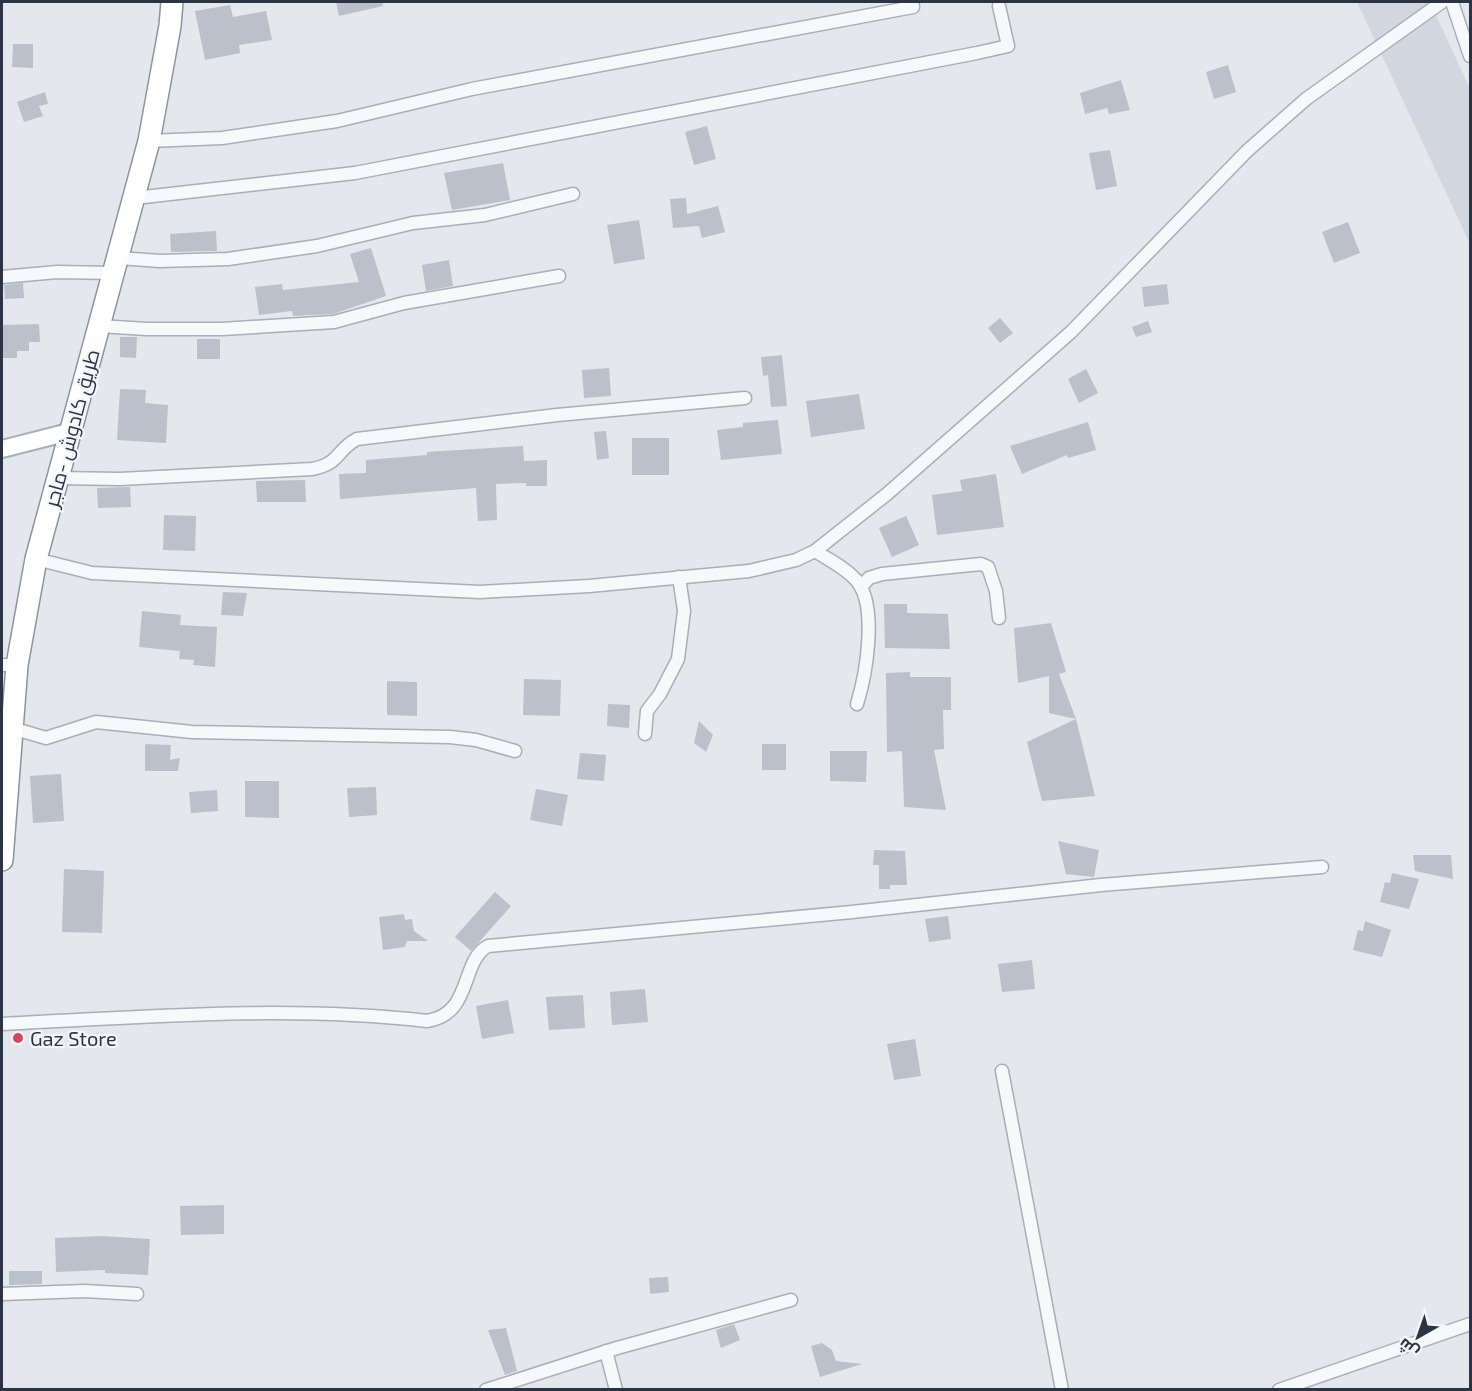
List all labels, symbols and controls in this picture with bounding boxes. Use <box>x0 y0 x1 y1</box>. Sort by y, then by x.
street label: طريق كادوش -ماجر <box>38 346 106 511</box>
place label: Gaz Store <box>30 1026 117 1050</box>
marker: Gaz Store <box>11 1031 25 1045</box>
north arrow <box>1388 1307 1448 1367</box>
text: ش <box>1394 1334 1423 1363</box>

